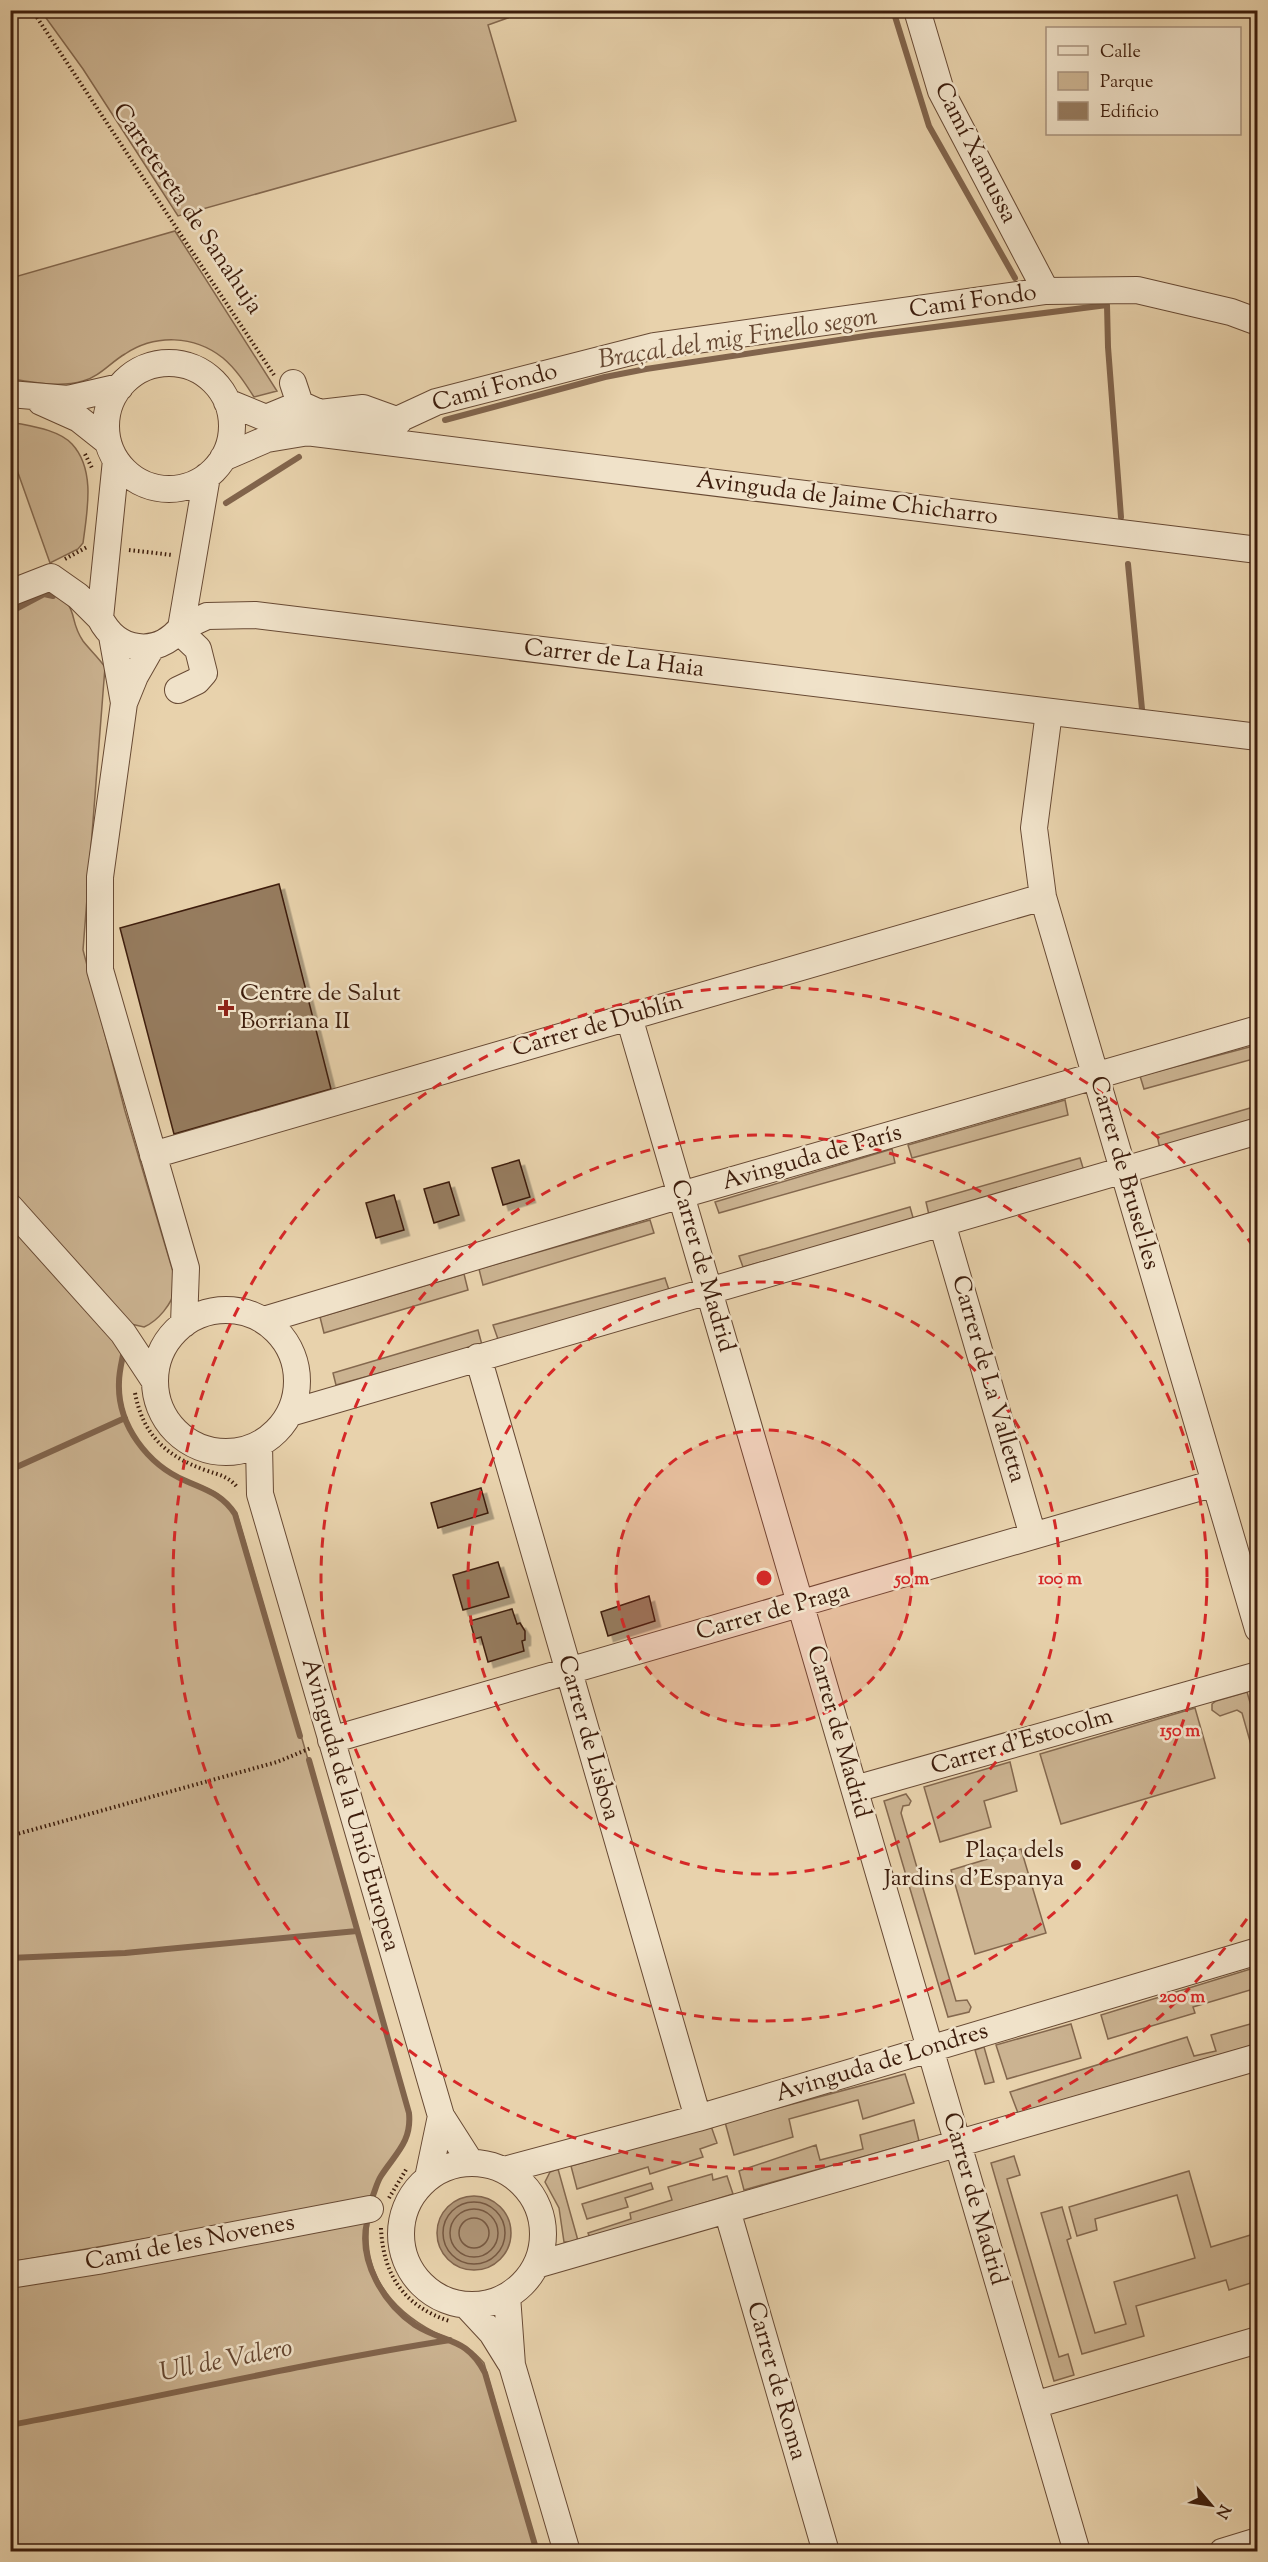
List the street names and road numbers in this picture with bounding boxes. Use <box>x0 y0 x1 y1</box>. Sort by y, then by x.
street label: Camí Xamussa <box>925 77 1025 229</box>
street label: Carretereta de Sanahuja <box>103 97 271 321</box>
street label: Camí Fondo <box>907 276 1039 328</box>
street label: Camí Fondo <box>429 355 561 421</box>
street label: Avinguda de Jaime Chicharro <box>694 464 1000 534</box>
street label: Carrer de La Haia <box>522 631 706 687</box>
street label: Carrer de Dublín <box>509 985 687 1067</box>
street label: Carrer de Brusel·les <box>1080 1072 1168 1274</box>
street label: Avinguda de París <box>718 1116 906 1200</box>
street label: Carrer de Madrid <box>661 1176 743 1357</box>
street label: Carrer de La Valletta <box>942 1271 1034 1487</box>
street label: Carrer de Praga <box>692 1574 854 1650</box>
street label: Carrer de Madrid <box>797 1642 879 1823</box>
street label: Carrer de Lisboa <box>548 1651 628 1825</box>
street label: Avinguda de la Unió Europea <box>292 1654 408 1956</box>
street label: Carrer d'Estocolm <box>927 1700 1117 1784</box>
street label: Avinguda de Londres <box>771 2014 993 2112</box>
street label: Carrer de Madrid <box>933 2109 1015 2290</box>
street label: Camí de les Novenes <box>82 2206 298 2280</box>
street label: Carrer de Roma <box>737 2298 815 2464</box>

